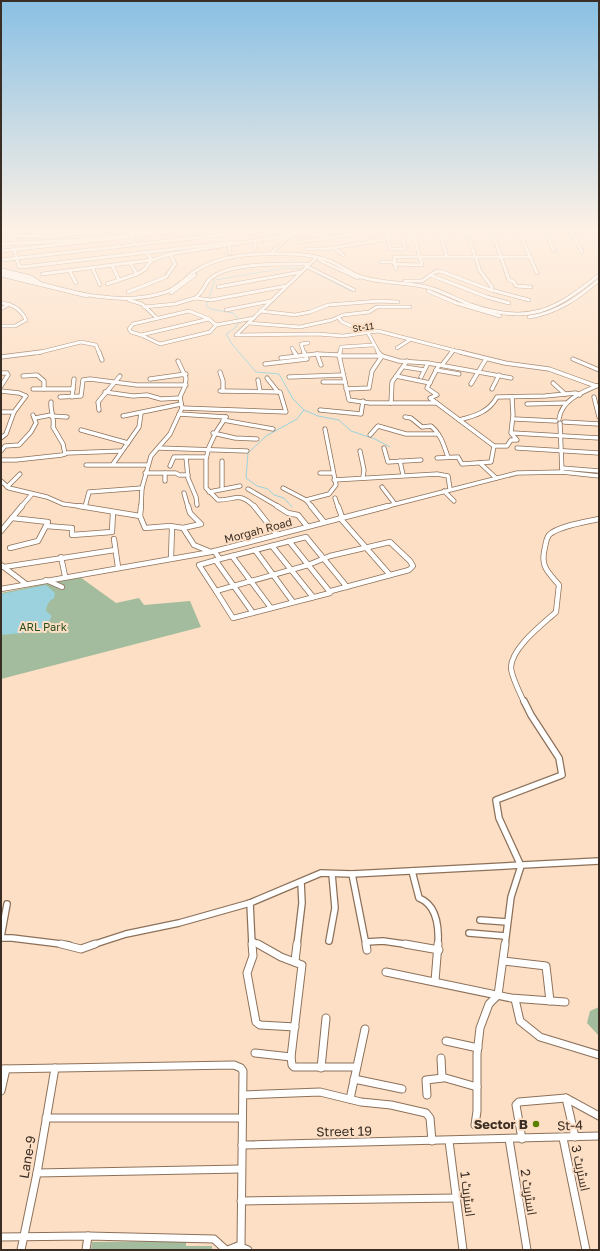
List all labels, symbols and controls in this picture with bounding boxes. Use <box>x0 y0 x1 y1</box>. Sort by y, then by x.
street label: St-11 <box>352 320 375 334</box>
street label: Morgah Road <box>223 515 293 545</box>
park label: ARL Park <box>19 620 67 633</box>
place label: Sector B <box>474 1116 528 1132</box>
street label: St-4 <box>557 1117 583 1133</box>
marker: Sector B <box>531 1119 541 1129</box>
street label: Street 19 <box>316 1123 372 1139</box>
street label: Lane-9 <box>15 1134 39 1180</box>
street label: اسٹریٹ 3 <box>568 1143 594 1193</box>
street label: اسٹریٹ 2 <box>517 1168 541 1216</box>
street label: اسٹریٹ 1 <box>457 1170 479 1218</box>

